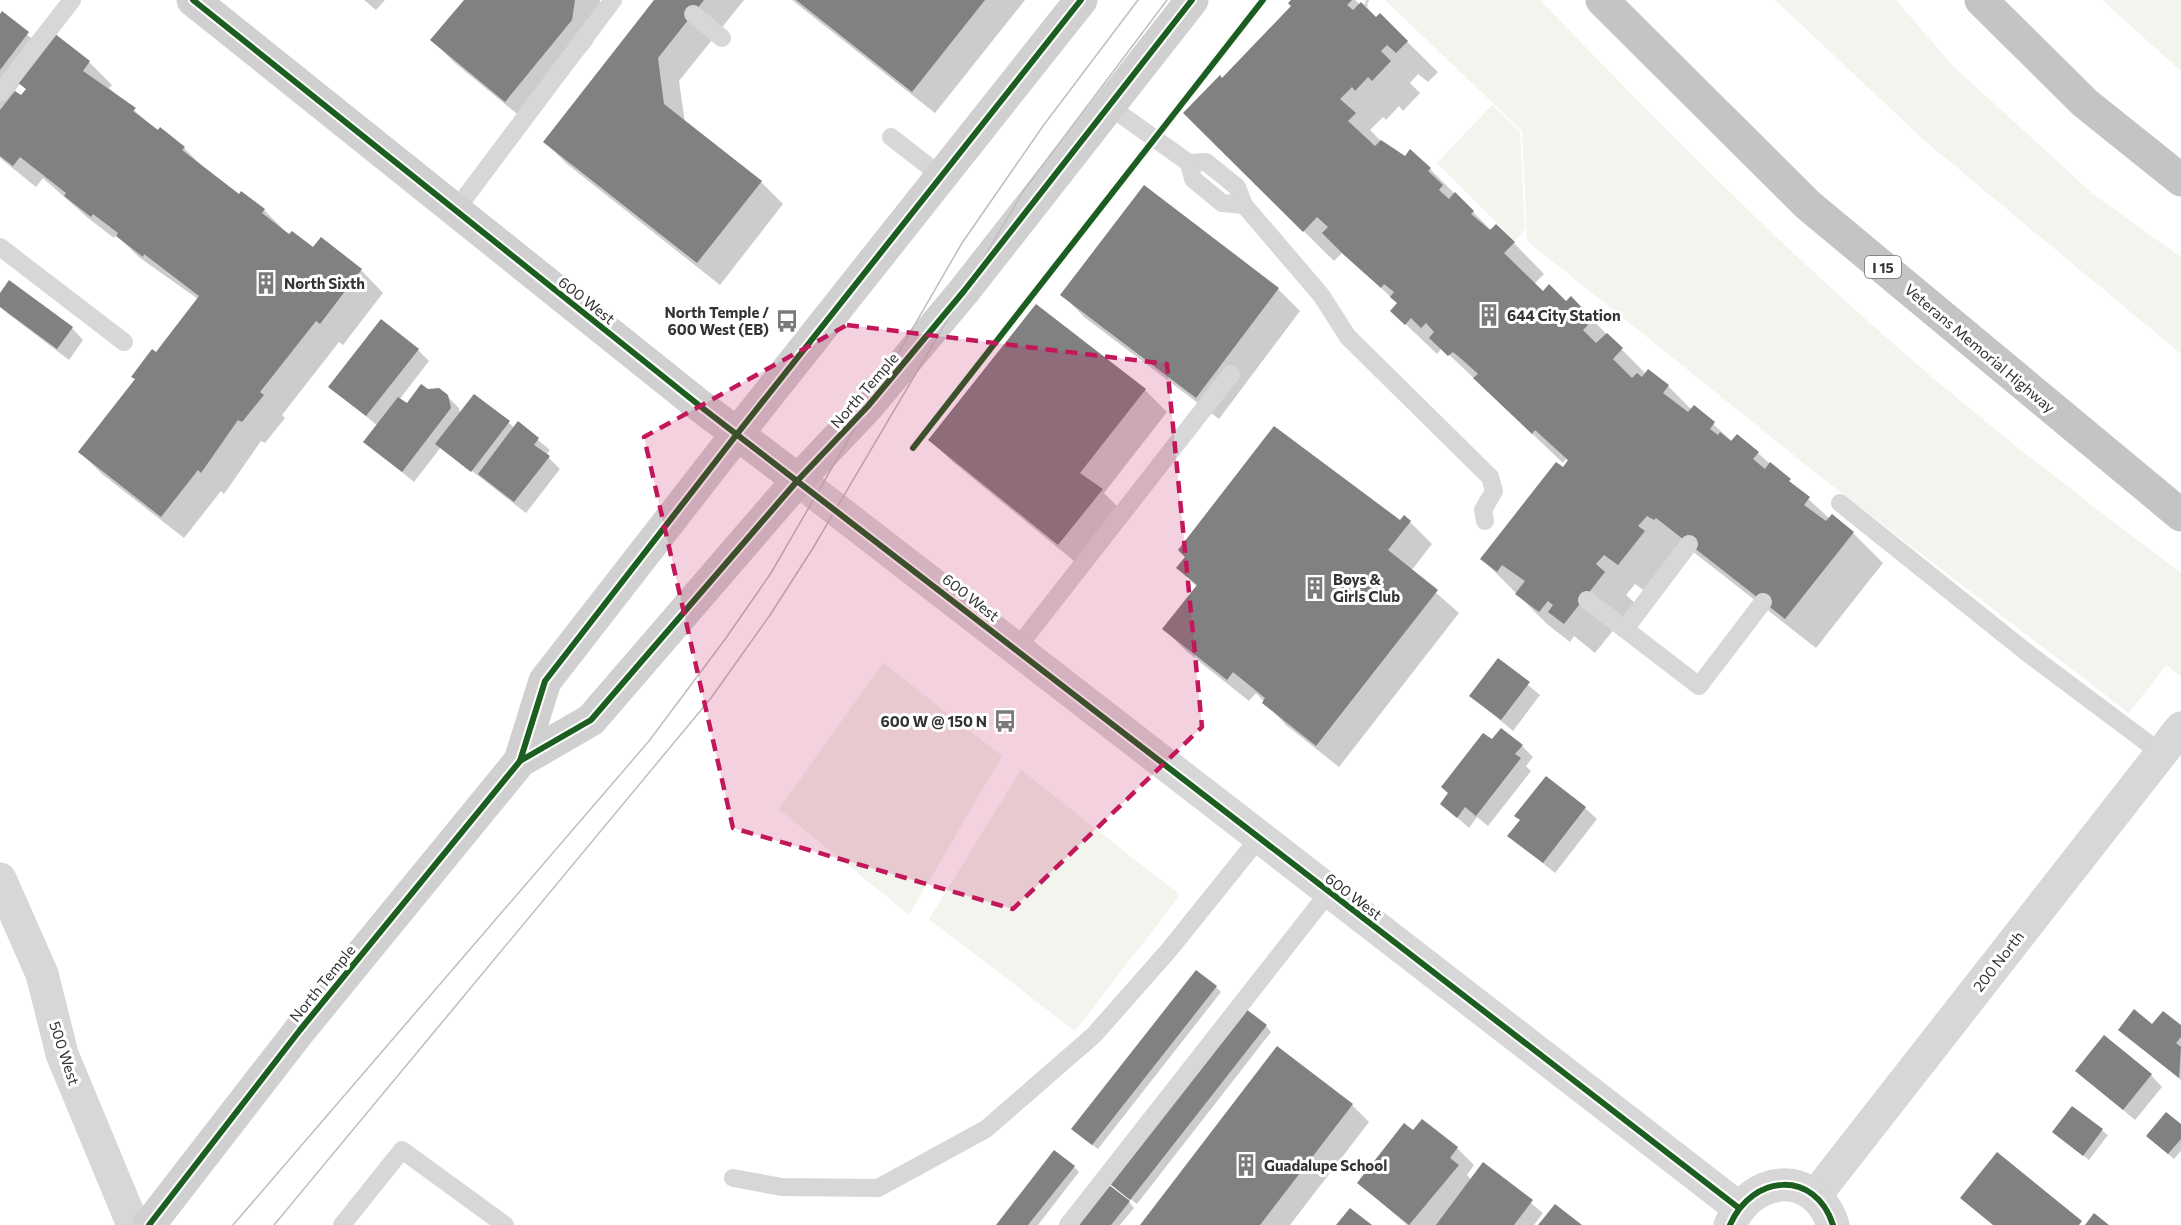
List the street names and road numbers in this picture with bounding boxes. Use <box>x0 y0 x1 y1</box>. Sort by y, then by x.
road number: I 15 <box>1865 256 1901 278</box>
street label: 600 West <box>555 272 619 328</box>
street label: Veterans Memorial Highway <box>1901 280 2059 416</box>
street label: North Temple <box>826 349 902 431</box>
street label: 600 West <box>939 569 1003 625</box>
street label: 600 West <box>1322 869 1386 923</box>
street label: 200 North <box>1969 927 2027 995</box>
street label: North Temple <box>285 941 359 1025</box>
street label: 500 West <box>46 1019 84 1087</box>

